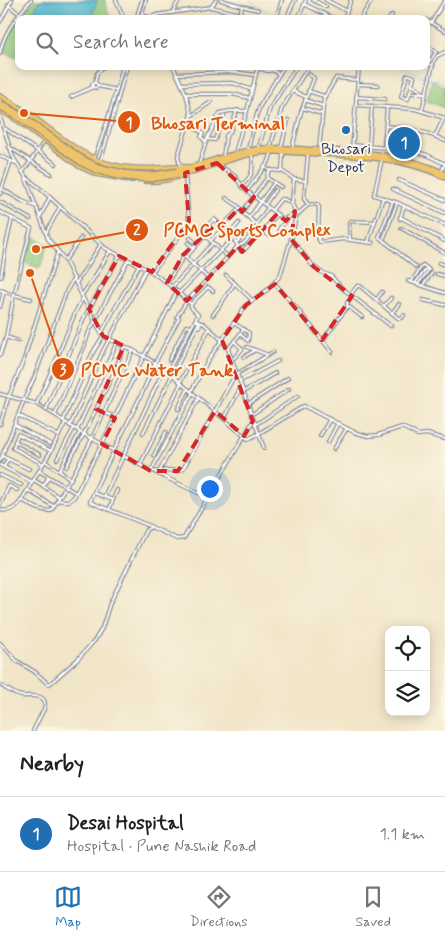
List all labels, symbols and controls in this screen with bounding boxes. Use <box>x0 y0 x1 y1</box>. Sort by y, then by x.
search box <box>15 15 430 70</box>
icon: search <box>33 29 61 57</box>
text: Search here <box>73 30 169 55</box>
callout: Bhosari Terminal <box>117 106 294 139</box>
text: Bhosari Terminal <box>151 112 285 136</box>
text: 1 <box>126 114 132 134</box>
marker: Bhosari Depot <box>340 124 352 136</box>
pin: 1 <box>388 124 420 162</box>
place label: Bhosari Depot <box>321 139 371 178</box>
callout: PCMC Sports Complex <box>125 213 344 246</box>
text: PCMC Sports Complex <box>163 219 331 243</box>
text: 2 <box>133 221 141 241</box>
callout: PCMC Water Tank <box>50 353 238 386</box>
text: PCMC Water Tank <box>81 359 233 383</box>
text: 3 <box>60 361 67 381</box>
your location <box>197 476 223 502</box>
map controls <box>385 626 430 716</box>
button: locate <box>385 626 430 671</box>
button: layers <box>385 671 430 716</box>
text: Nearby <box>20 750 84 778</box>
text: Desai Hospital <box>67 811 184 836</box>
text: 1 <box>32 824 40 845</box>
text: 1.1 km <box>380 824 425 845</box>
text: Hospital · Pune Nashik Road <box>67 836 256 857</box>
tab: Map <box>54 883 82 931</box>
tab: Directions <box>190 883 248 931</box>
tab: Saved <box>356 883 391 931</box>

